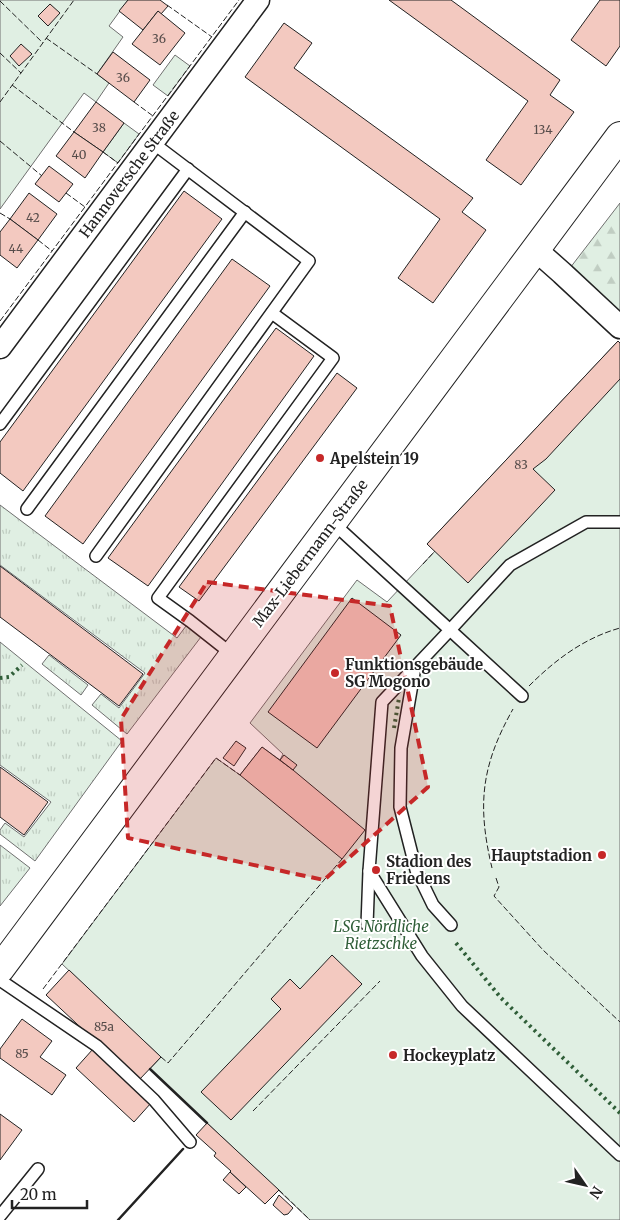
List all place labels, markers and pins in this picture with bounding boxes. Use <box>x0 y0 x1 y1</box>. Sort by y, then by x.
place label: Apelstein 19 <box>329 449 419 468</box>
marker: Apelstein 19 <box>314 452 326 464</box>
place label: Funktionsgebäude SG Mogono <box>345 655 483 691</box>
marker: Funktionsgebäude SG Mogono <box>329 667 341 679</box>
place label: Hauptstadion <box>491 846 592 865</box>
marker: Hauptstadion <box>596 849 608 861</box>
place label: Stadion des Friedens <box>386 852 472 888</box>
marker: Stadion des Friedens <box>370 864 382 876</box>
place label: Hockeyplatz <box>403 1046 495 1065</box>
marker: Hockeyplatz <box>387 1049 399 1061</box>

